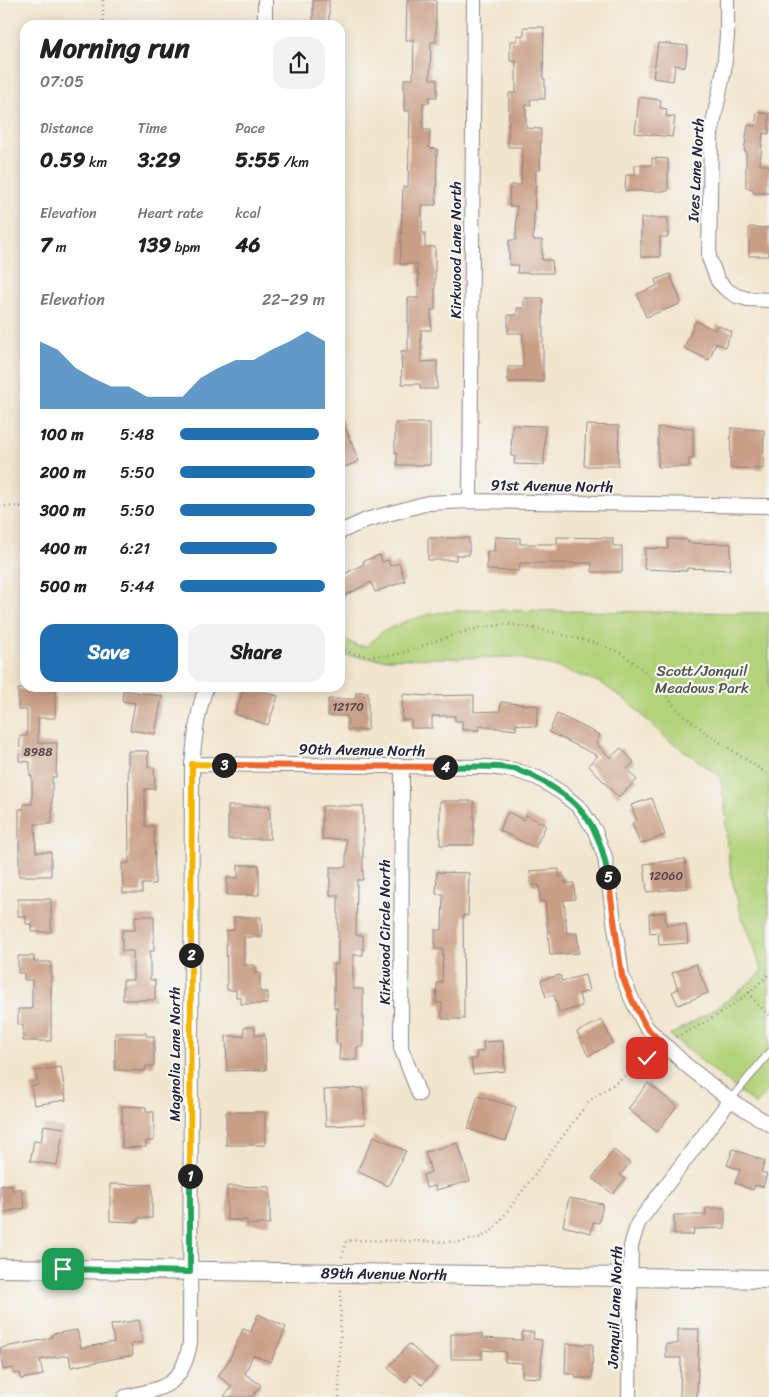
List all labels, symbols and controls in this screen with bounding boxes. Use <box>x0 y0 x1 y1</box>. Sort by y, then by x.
text: Morning run <box>40 23 190 72</box>
button: share <box>273 37 325 89</box>
text: 07:05 <box>40 67 84 96</box>
text: Distance <box>40 116 93 141</box>
text: Time <box>138 116 167 141</box>
text: Pace <box>235 116 265 141</box>
street label: Ives Lane North <box>680 117 712 224</box>
text: 0.59 <box>40 141 85 179</box>
text: 3:29 <box>138 141 181 179</box>
text: 5:55 <box>235 141 280 179</box>
text: km <box>85 150 107 175</box>
text: /km <box>280 150 309 175</box>
street label: Kirkwood Lane North <box>443 181 469 319</box>
text: Elevation <box>40 201 97 226</box>
text: Heart rate <box>138 201 203 226</box>
text: kcal <box>235 201 261 226</box>
text: 7 <box>40 226 52 264</box>
text: 139 <box>138 226 171 264</box>
text: 46 <box>235 226 260 264</box>
text: m <box>52 235 66 260</box>
text: bpm <box>171 235 201 260</box>
text: Elevation <box>40 285 105 314</box>
text: 22–29 m <box>262 285 325 314</box>
text: 100 m <box>40 420 84 449</box>
text: 5:48 <box>120 420 154 449</box>
text: 200 m <box>40 458 86 487</box>
text: 5:50 <box>120 458 155 487</box>
street label: 91st Avenue North <box>490 472 614 500</box>
text: 300 m <box>40 496 85 525</box>
text: 5:50 <box>120 496 155 525</box>
text: 400 m <box>40 534 87 563</box>
text: 6:21 <box>120 534 150 563</box>
text: 500 m <box>40 572 86 601</box>
text: 5:44 <box>120 572 155 601</box>
button: Save <box>40 624 178 682</box>
button: Share <box>188 624 325 682</box>
park label: Scott/Jonquil Meadows Park <box>655 658 749 701</box>
house number: 12170 <box>332 696 364 718</box>
street label: 90th Avenue North <box>298 736 426 764</box>
house number: 8988 <box>23 741 53 763</box>
pin: 3 <box>212 752 236 778</box>
text: 3 <box>221 753 228 778</box>
pin: 4 <box>432 754 458 780</box>
text: 4 <box>441 755 450 780</box>
street label: Kirkwood Circle North <box>372 859 398 1005</box>
pin: 5 <box>596 864 620 890</box>
text: 5 <box>604 865 613 890</box>
house number: 12060 <box>649 865 683 887</box>
pin: 2 <box>178 942 204 968</box>
text: 2 <box>187 943 196 968</box>
street label: Magnolia Lane North <box>162 986 188 1121</box>
pin <box>626 1037 668 1079</box>
icon: check <box>633 1044 661 1072</box>
pin: 1 <box>178 1164 202 1188</box>
text: 1 <box>187 1164 194 1189</box>
street label: Jonquil Lane North <box>600 1245 630 1370</box>
pin <box>42 1248 84 1290</box>
icon: arrive <box>49 1255 77 1283</box>
street label: 89th Avenue North <box>321 1260 448 1288</box>

